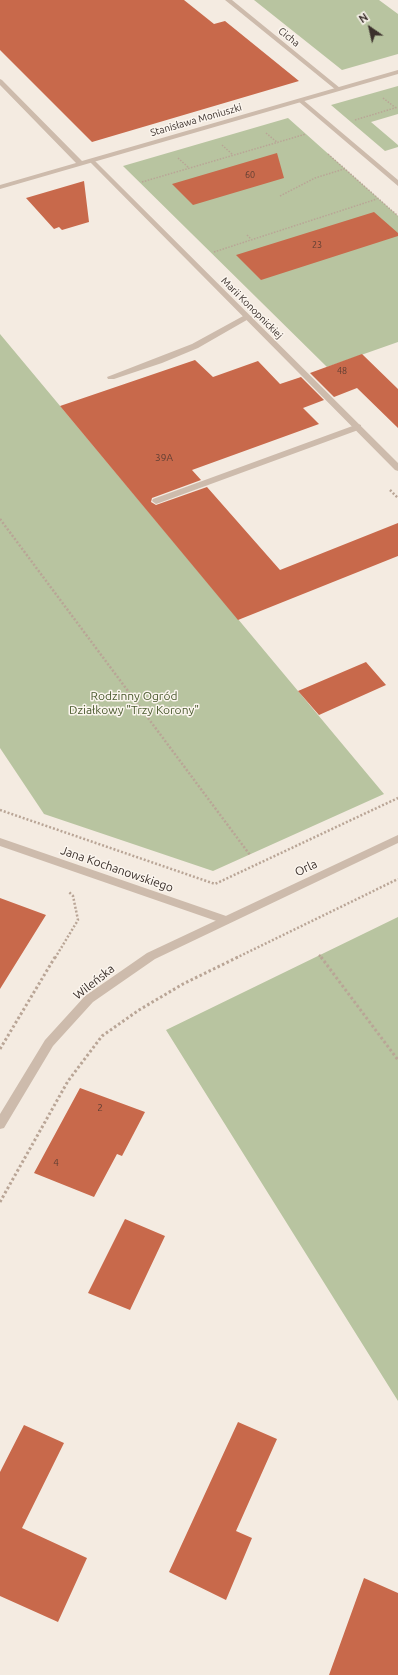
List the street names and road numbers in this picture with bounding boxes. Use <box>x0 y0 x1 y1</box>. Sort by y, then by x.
street label: Cicha <box>276 25 302 49</box>
street label: Stanisława Moniuszki <box>149 101 243 139</box>
street label: Marii Konopnickiej <box>219 275 285 341</box>
street label: Jana Kochanowskiego <box>59 843 175 895</box>
street label: Orla <box>292 857 320 879</box>
street label: Wileńska <box>71 961 117 1003</box>

